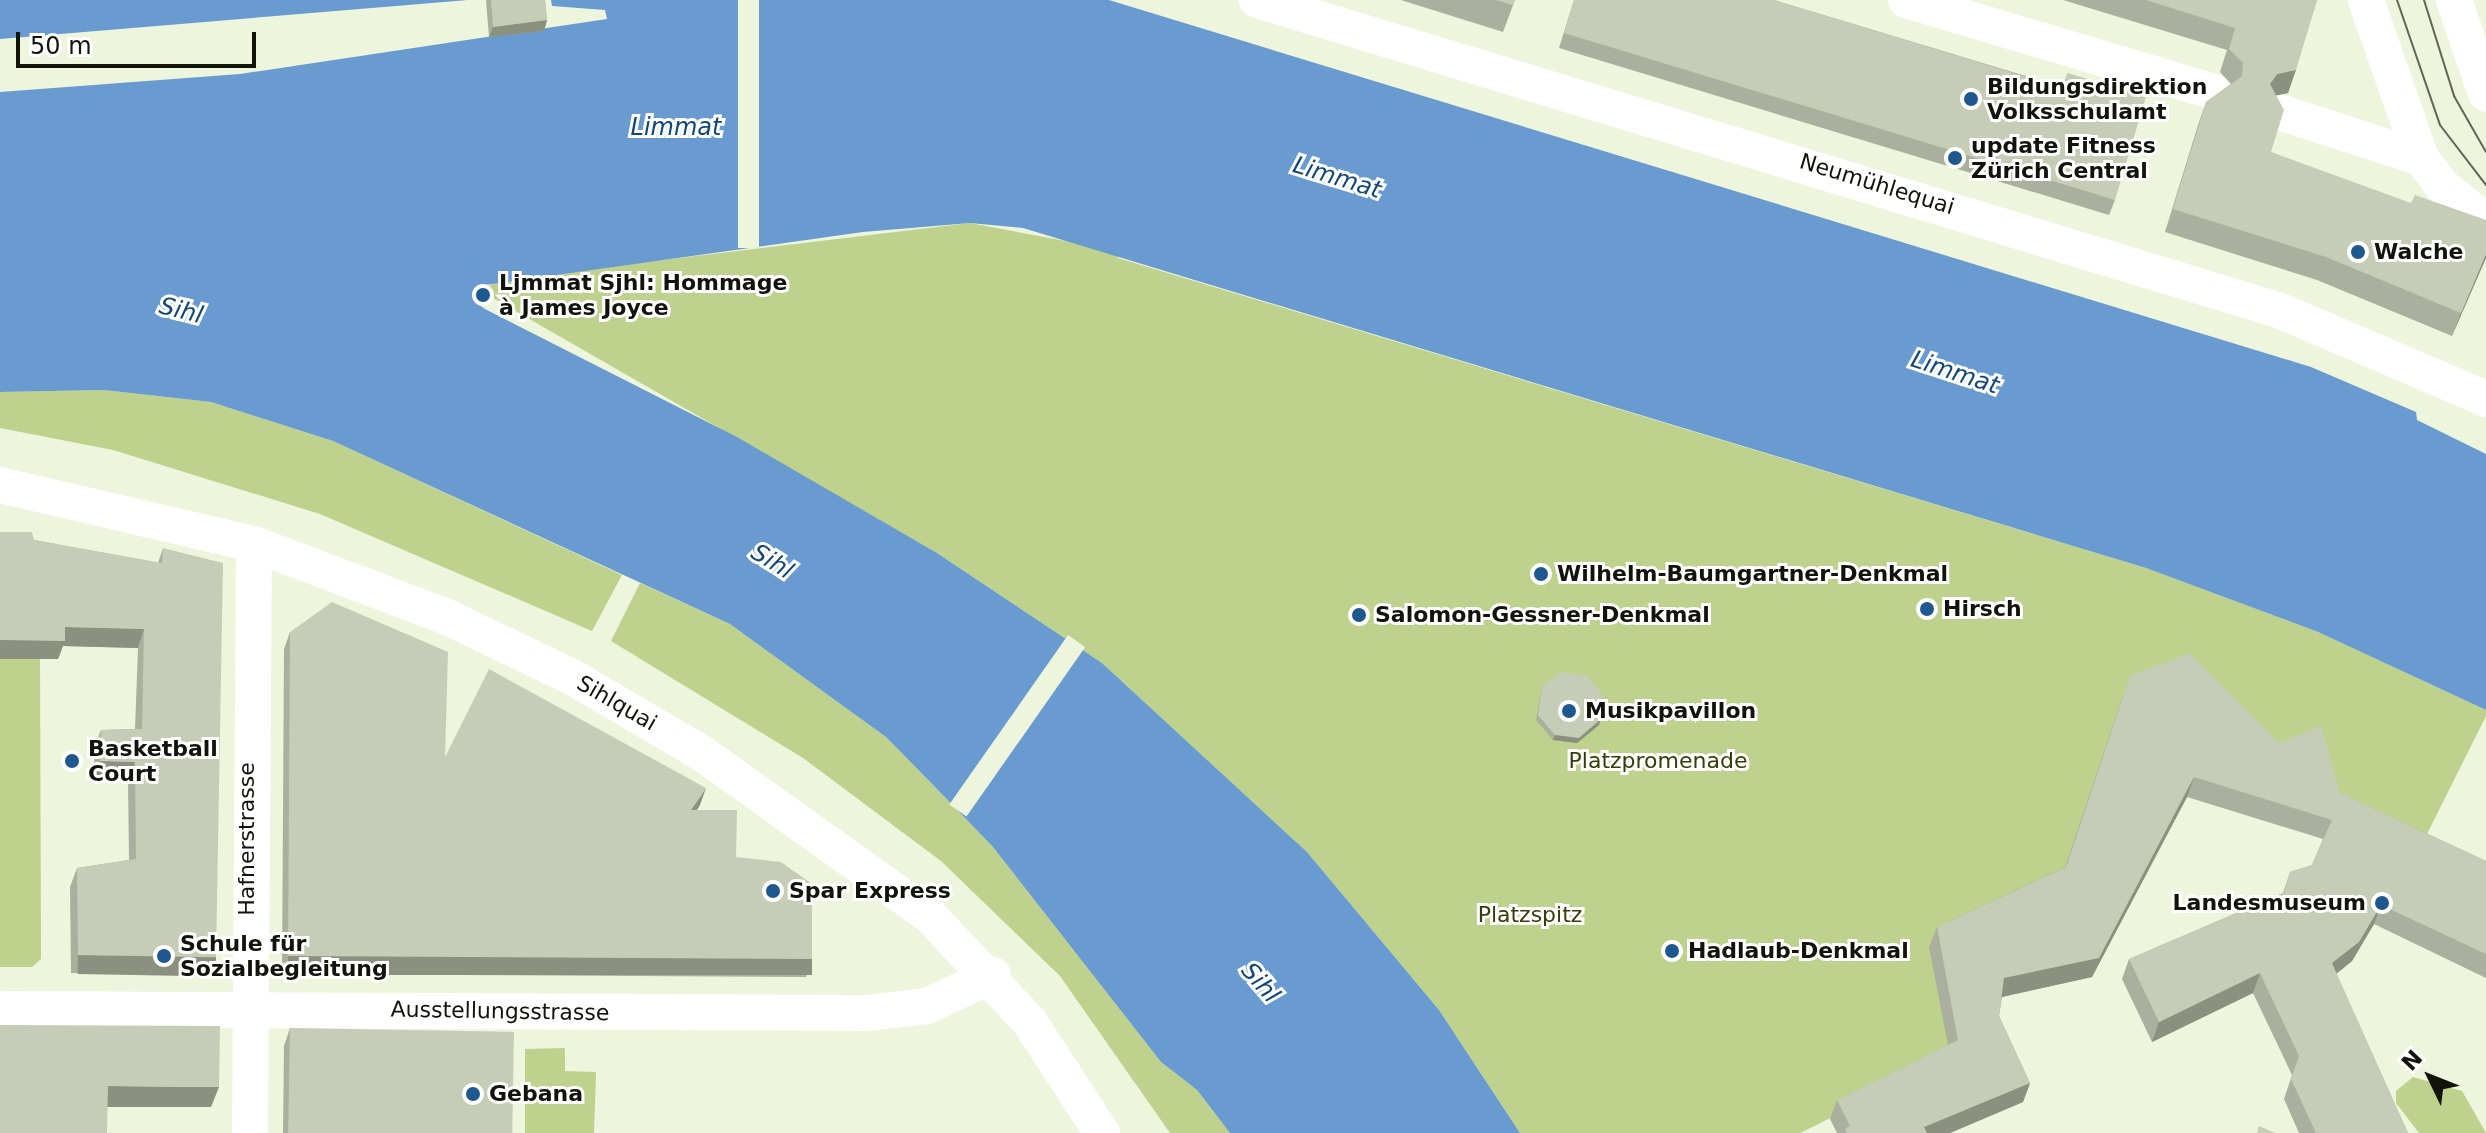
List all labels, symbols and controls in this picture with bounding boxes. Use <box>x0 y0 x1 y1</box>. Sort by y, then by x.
scale bar <box>20 16 260 66</box>
text: 50 m <box>30 32 92 60</box>
place label: Bildungsdirektion Volksschulamt <box>1987 73 2207 124</box>
marker: Bildungsdirektion Volksschulamt <box>1962 90 1980 108</box>
water label: Limmat <box>631 114 721 142</box>
place label: update Fitness Zürich Central <box>1971 132 2156 184</box>
street label: Neumühlequai <box>1796 148 1958 220</box>
marker: update Fitness Zürich Central <box>1946 149 1964 167</box>
water label: Limmat <box>1289 151 1385 205</box>
place label: Walche <box>2374 239 2463 265</box>
marker: Walche <box>2349 243 2367 261</box>
place label: Ljmmat Sjhl: Hommage à James Joyce <box>499 269 787 320</box>
marker: Ljmmat Sjhl: Hommage à James Joyce <box>474 286 492 304</box>
water label: Sihl <box>156 292 206 330</box>
water label: Limmat <box>1907 345 2003 401</box>
water label: Sihl <box>746 538 798 586</box>
place label: Wilhelm-Baumgartner-Denkmal <box>1557 561 1948 587</box>
marker: Wilhelm-Baumgartner-Denkmal <box>1532 565 1550 583</box>
place label: Hirsch <box>1943 596 2022 622</box>
marker: Hirsch <box>1918 600 1936 618</box>
place label: Salomon-Gessner-Denkmal <box>1375 602 1710 628</box>
marker: Salomon-Gessner-Denkmal <box>1350 606 1368 624</box>
street label: Sihlquai <box>572 670 662 736</box>
place label: Musikpavillon <box>1585 698 1756 724</box>
marker: Musikpavillon <box>1560 702 1578 720</box>
place label: Basketball Court <box>88 735 218 786</box>
park label: Platzpromenade <box>1569 748 1747 774</box>
marker: Basketball Court <box>63 752 81 770</box>
street label: Hafnerstrasse <box>234 762 260 916</box>
place label: Spar Express <box>789 878 951 904</box>
marker: Spar Express <box>764 882 782 900</box>
place label: Landesmuseum <box>2173 890 2366 916</box>
marker: Landesmuseum <box>2373 894 2391 912</box>
park label: Platzspitz <box>1478 902 1582 928</box>
place label: Schule für Sozialbegleitung <box>180 930 388 982</box>
place label: Hadlaub-Denkmal <box>1688 938 1909 964</box>
marker: Hadlaub-Denkmal <box>1663 942 1681 960</box>
marker: Schule für Sozialbegleitung <box>155 947 173 965</box>
water label: Sihl <box>1235 957 1285 1009</box>
street label: Ausstellungsstrasse <box>390 996 610 1026</box>
north arrow <box>2390 1037 2470 1117</box>
text: N <box>2397 1045 2428 1076</box>
place label: Gebana <box>489 1081 583 1107</box>
marker: Gebana <box>464 1085 482 1103</box>

